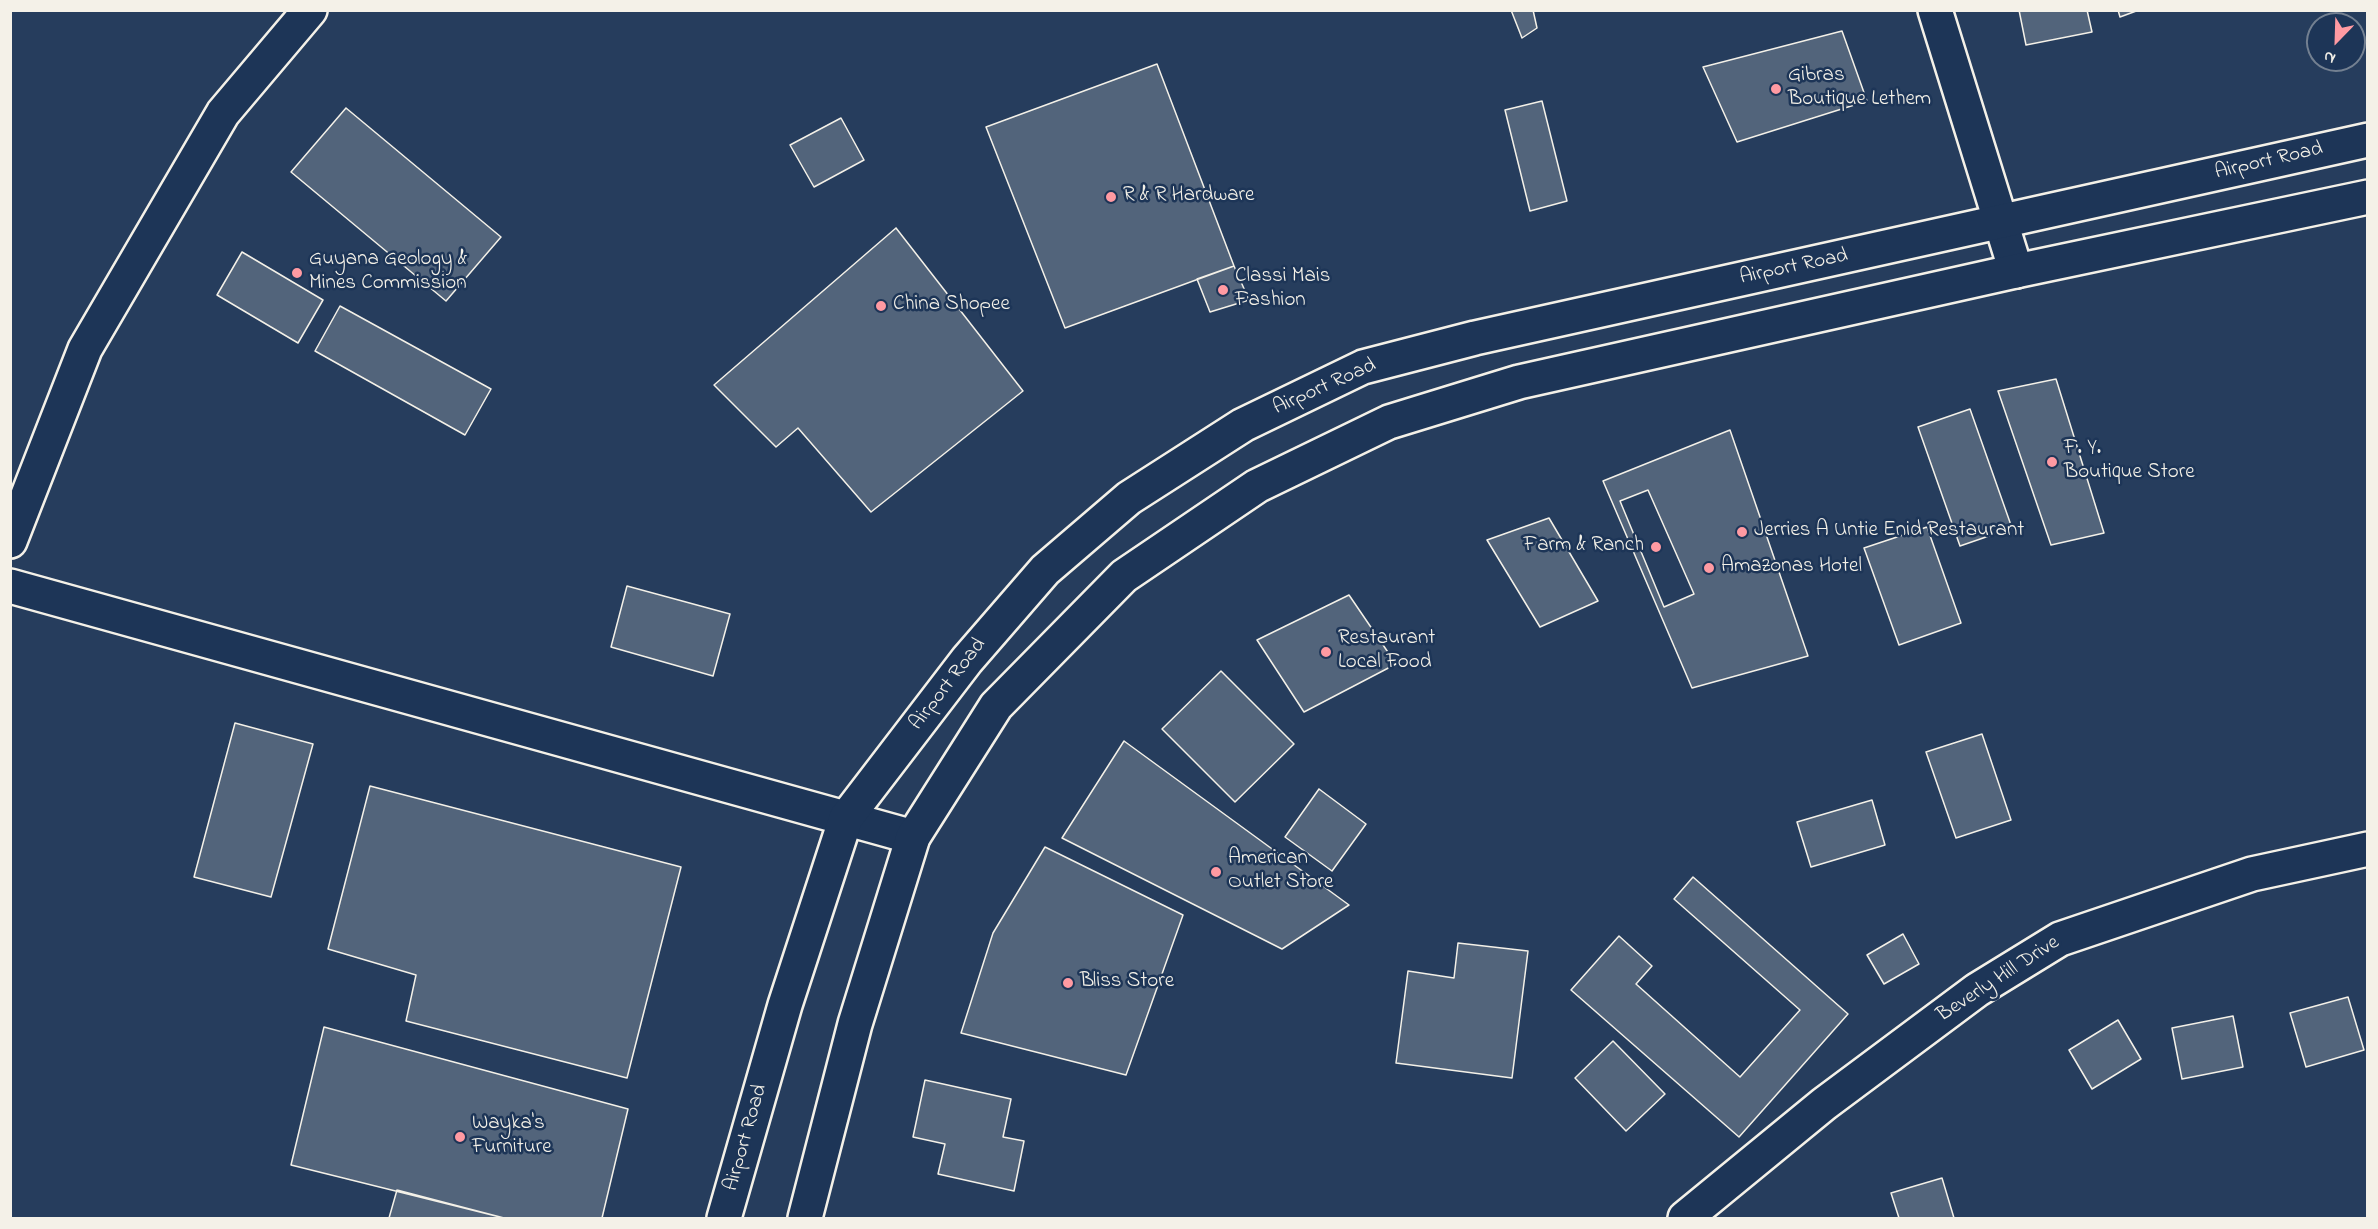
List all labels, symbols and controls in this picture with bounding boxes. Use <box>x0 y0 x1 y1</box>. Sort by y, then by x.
north arrow <box>2306 12 2366 72</box>
text: N <box>2320 44 2339 70</box>
place label: Gibras Boutique Lethem <box>1788 64 1931 114</box>
marker: Gibras Boutique Lethem <box>1769 82 1783 96</box>
street label: Airport Road <box>2213 137 2325 187</box>
place label: R & R Hardware <box>1123 184 1254 210</box>
marker: R & R Hardware <box>1104 190 1118 204</box>
street label: Airport Road <box>1738 244 1850 292</box>
place label: Guyana Geology & Mines Commission <box>309 248 467 298</box>
place label: Classi Mais Fashion <box>1235 265 1330 315</box>
marker: Guyana Geology & Mines Commission <box>290 266 304 280</box>
marker: Classi Mais Fashion <box>1216 283 1230 297</box>
place label: China Shopee <box>893 293 1010 319</box>
marker: China Shopee <box>874 299 888 313</box>
street label: Airport Road <box>1270 354 1380 422</box>
place label: F. Y. Boutique Store <box>2064 437 2195 487</box>
marker: F. Y. Boutique Store <box>2045 455 2059 469</box>
place label: Jerries A Untie Enid Restaurant <box>1754 519 2024 545</box>
marker: Jerries A Untie Enid Restaurant <box>1735 525 1749 539</box>
place label: Farm & Ranch <box>1524 534 1644 560</box>
marker: Farm & Ranch <box>1649 540 1663 554</box>
place label: Amazonas Hotel <box>1721 555 1862 581</box>
marker: Amazonas Hotel <box>1702 561 1716 575</box>
place label: Restaurant Local Food <box>1338 627 1435 677</box>
street label: Airport Road <box>905 634 993 736</box>
marker: Restaurant Local Food <box>1319 645 1333 659</box>
place label: American Outlet Store <box>1228 847 1333 897</box>
marker: American Outlet Store <box>1209 865 1223 879</box>
street label: Beverly Hill Drive <box>1933 931 2065 1029</box>
place label: Bliss Store <box>1080 970 1174 996</box>
marker: Bliss Store <box>1061 976 1075 990</box>
street label: Airport Road <box>720 1082 774 1194</box>
place label: Wayka's Furniture <box>472 1112 552 1162</box>
marker: Wayka's Furniture <box>453 1130 467 1144</box>

